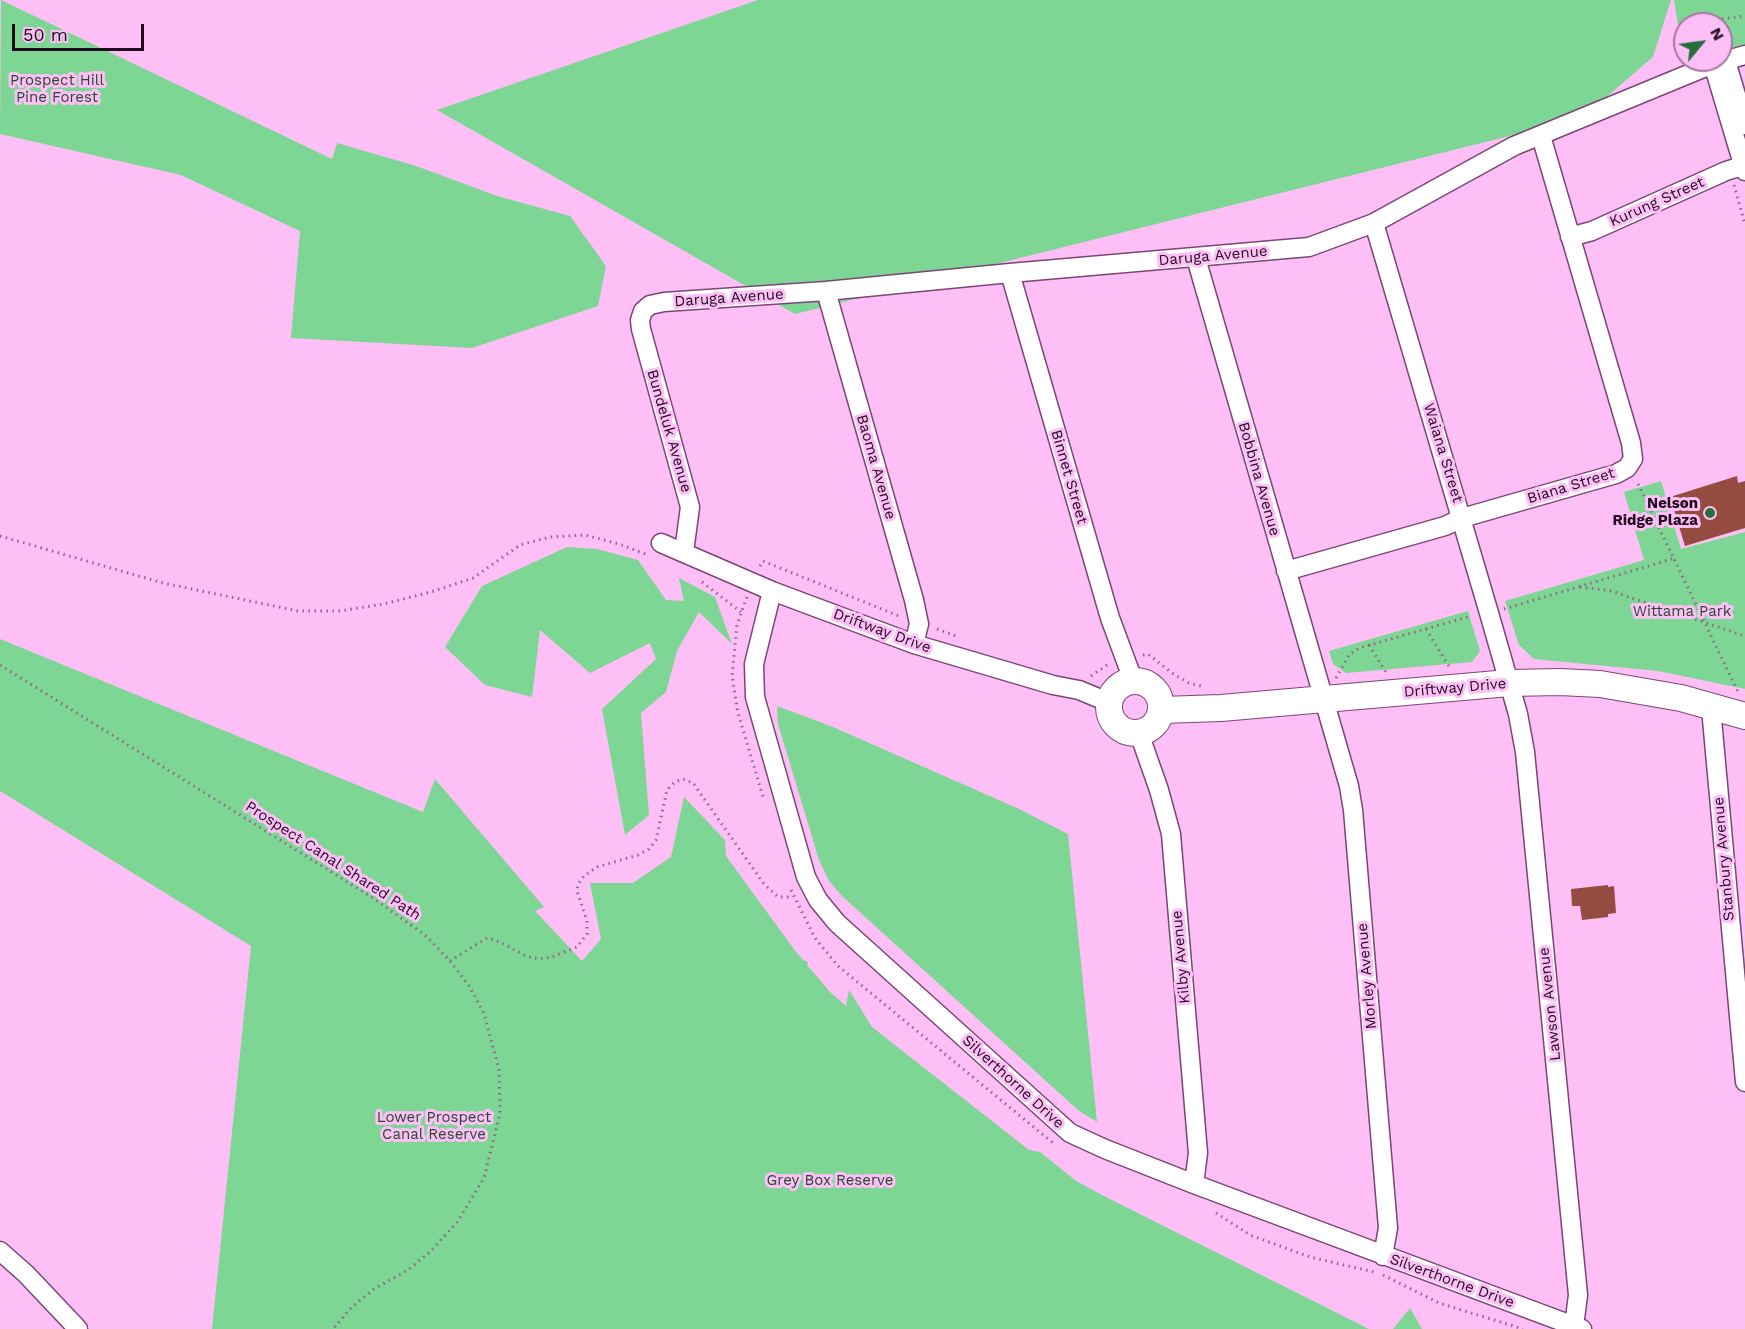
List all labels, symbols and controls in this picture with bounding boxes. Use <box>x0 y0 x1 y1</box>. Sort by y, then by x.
scale bar <box>15 12 147 50</box>
north arrow <box>1673 12 1733 72</box>
text: 50 m <box>23 24 68 45</box>
text: N <box>1706 24 1729 44</box>
park label: Prospect Hill Pine Forest <box>10 72 104 107</box>
street label: Kurung Street <box>1607 173 1707 231</box>
street label: Daruga Avenue <box>1158 242 1268 270</box>
street label: Daruga Avenue <box>674 285 784 311</box>
street label: Bundeluk Avenue <box>643 368 695 494</box>
street label: Waiana Street <box>1419 401 1467 505</box>
street label: Baoma Avenue <box>852 412 900 522</box>
street label: Bobbina Avenue <box>1234 420 1284 538</box>
street label: Binnet Street <box>1047 428 1091 526</box>
street label: Biana Street <box>1525 464 1617 508</box>
place label: Nelson Ridge Plaza <box>1612 495 1698 530</box>
marker: Nelson Ridge Plaza <box>1703 506 1717 520</box>
park label: Wittama Park <box>1633 603 1731 621</box>
street label: Driftway Drive <box>831 605 933 657</box>
street label: Driftway Drive <box>1403 675 1507 701</box>
street label: Stanbury Avenue <box>1710 796 1738 922</box>
street label: Prospect Canal Shared Path <box>242 798 424 924</box>
street label: Kilby Avenue <box>1168 910 1194 1004</box>
street label: Morley Avenue <box>1353 922 1381 1030</box>
street label: Lawson Avenue <box>1535 946 1565 1062</box>
street label: Silverthorne Drive <box>958 1031 1068 1133</box>
park label: Lower Prospect Canal Reserve <box>377 1109 491 1144</box>
park label: Grey Box Reserve <box>767 1172 893 1190</box>
street label: Silverthorne Drive <box>1387 1250 1517 1312</box>

